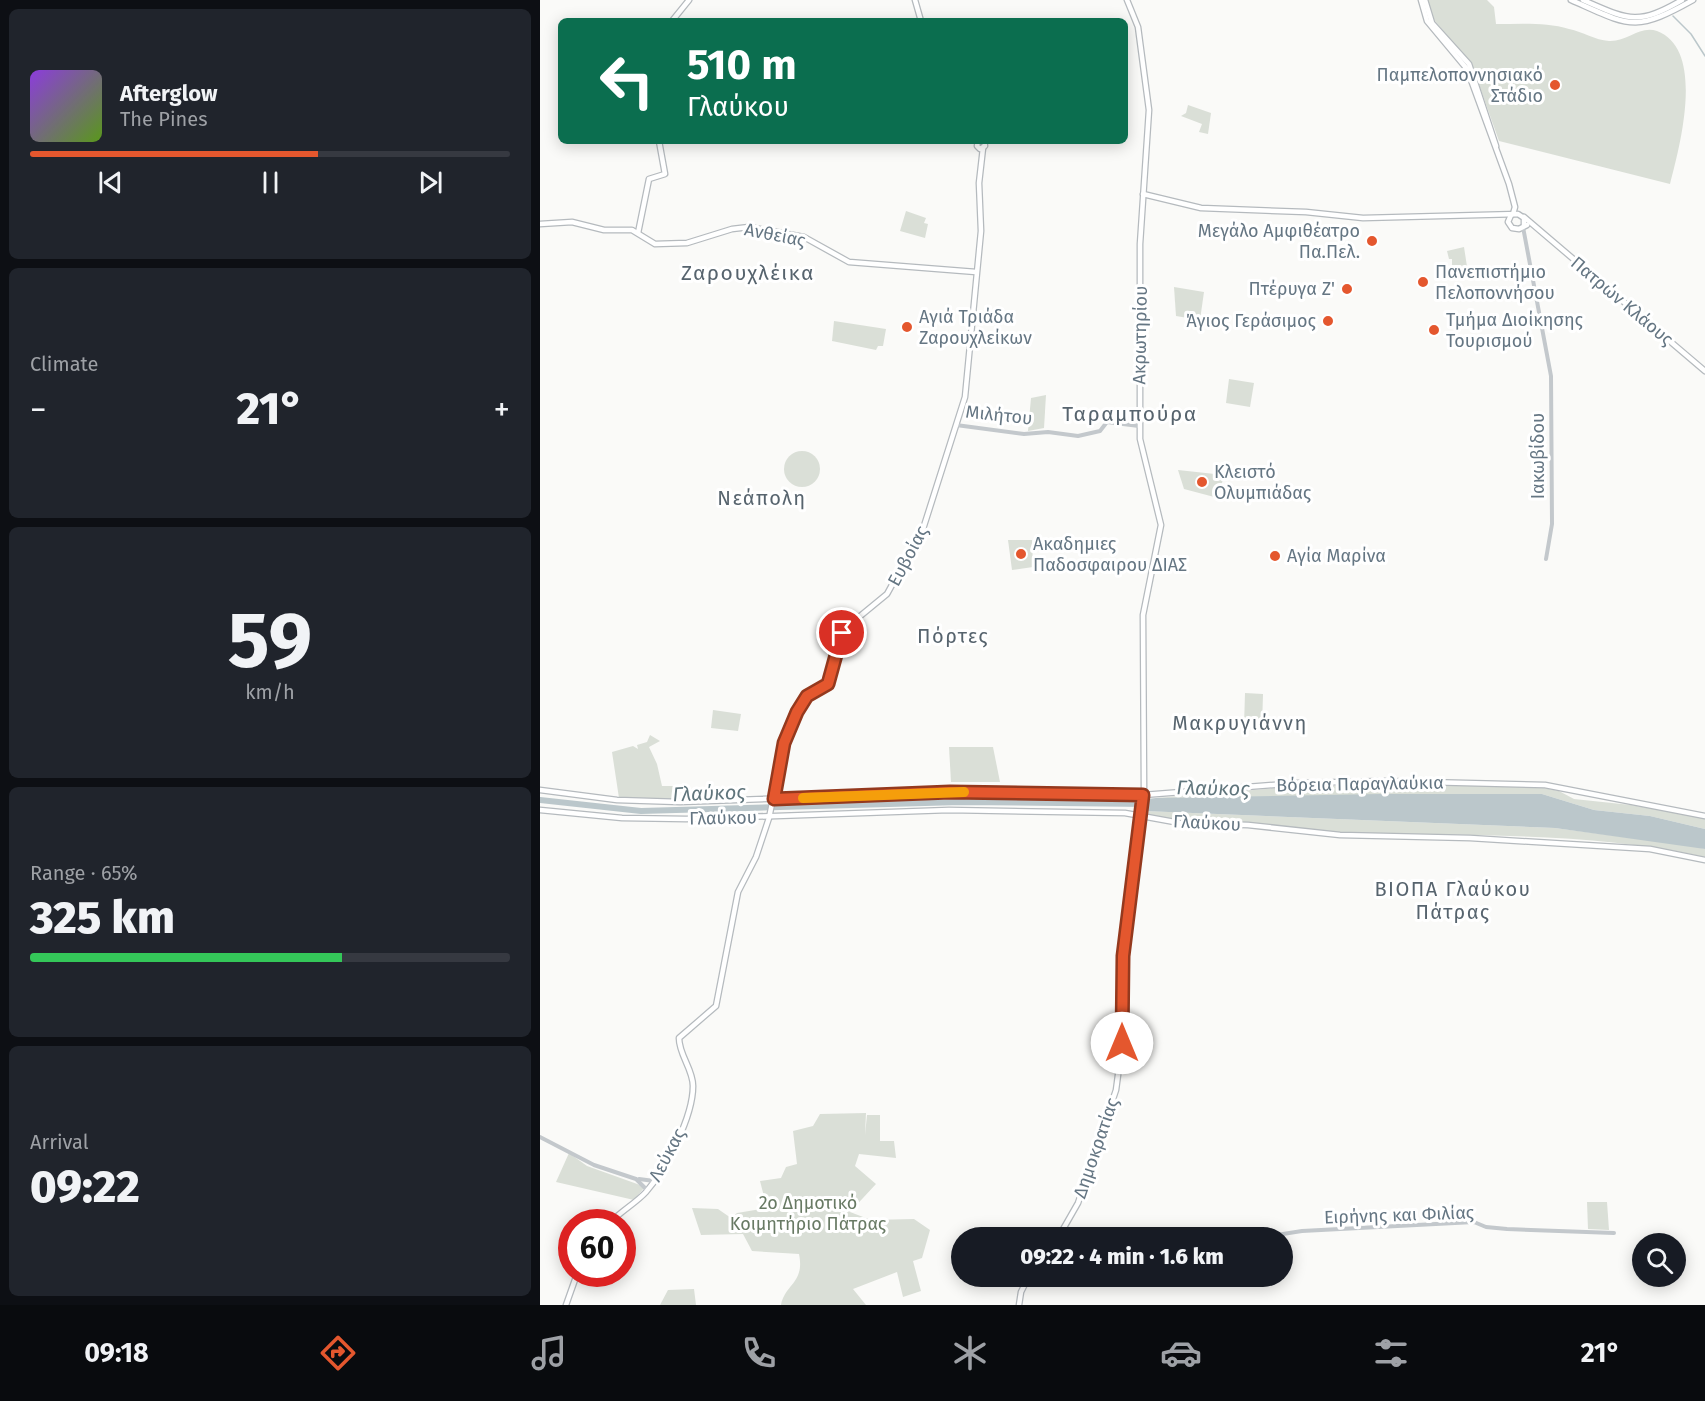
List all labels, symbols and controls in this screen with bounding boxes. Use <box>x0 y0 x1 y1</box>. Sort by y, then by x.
text: 510 m <box>687 40 797 90</box>
icon: left <box>588 42 666 120</box>
place label: Παμπελοποννησιακό Στάδιο <box>1377 64 1543 107</box>
marker: Παμπελοποννησιακό Στάδιο <box>1548 78 1562 92</box>
text: Afterglow <box>120 80 217 107</box>
text: Γλαύκου <box>687 91 789 123</box>
text: The Pines <box>120 107 207 131</box>
icon: previous <box>94 166 127 199</box>
icon: pause <box>254 166 287 199</box>
icon: next <box>414 166 447 199</box>
street label: Ανθείας <box>743 218 808 252</box>
place label: Μεγάλο Αμφιθέατρο Πα.Πελ. <box>1198 220 1360 263</box>
marker: Μεγάλο Αμφιθέατρο Πα.Πελ. <box>1365 234 1379 248</box>
street label: Πατρών Κλάους <box>1566 252 1678 351</box>
district label: Ζαρουχλέικα <box>681 260 815 286</box>
place label: Πανεπιστήμιο Πελοποννήσου <box>1435 261 1555 304</box>
marker: Πανεπιστήμιο Πελοποννήσου <box>1416 275 1430 289</box>
place label: Πτέρυγα Ζ' <box>1249 278 1335 300</box>
marker: Πτέρυγα Ζ' <box>1340 282 1354 296</box>
street label: Ακρωτηρίου <box>1128 285 1152 385</box>
place label: Αγιά Τριάδα Ζαρουχλείκων <box>919 306 1032 349</box>
place label: Τμήμα Διοίκησης Τουρισμού <box>1446 309 1584 352</box>
place label: Άγιος Γεράσιμος <box>1186 310 1317 332</box>
marker: Άγιος Γεράσιμος <box>1321 314 1335 328</box>
marker: Αγιά Τριάδα Ζαρουχλείκων <box>900 320 914 334</box>
marker: Τμήμα Διοίκησης Τουρισμού <box>1427 323 1441 337</box>
text: Climate <box>30 352 98 376</box>
text: 21° <box>236 382 304 436</box>
text: − <box>30 390 47 430</box>
text: + <box>494 390 510 430</box>
street label: Μιλήτου <box>965 401 1033 429</box>
district label: Ταραμπούρα <box>1062 401 1198 427</box>
street label: Ιακωβίδου <box>1527 413 1549 499</box>
place label: Κλειστό Ολυμπιάδας <box>1214 461 1312 504</box>
marker: Κλειστό Ολυμπιάδας <box>1195 475 1209 489</box>
district label: Νεάπολη <box>717 486 807 510</box>
street label: Ευβοίας <box>883 522 933 590</box>
place label: Ακαδημιες Παδοσφαιρου ΔΙΑΣ <box>1033 533 1187 576</box>
place label: Αγία Μαρίνα <box>1287 545 1386 567</box>
marker: Ακαδημιες Παδοσφαιρου ΔΙΑΣ <box>1014 547 1028 561</box>
marker: Αγία Μαρίνα <box>1268 549 1282 563</box>
text: 59 <box>228 594 312 688</box>
pin <box>816 607 867 658</box>
icon: arrive <box>825 616 858 649</box>
district label: Πόρτες <box>917 624 989 648</box>
text: km/h <box>245 680 295 704</box>
district label: Μακρυγιάννη <box>1172 711 1308 735</box>
street label: Βόρεια Παραγλαύκια <box>1276 772 1444 796</box>
water label: Γλαύκος <box>1176 775 1251 801</box>
water label: Γλαύκος <box>672 780 747 806</box>
street label: Γλαύκου <box>689 806 757 830</box>
street label: Γλαύκου <box>1173 810 1241 836</box>
text: Range · 65% <box>30 861 138 885</box>
district label: ΒΙΟΠΑ Γλαύκου Πάτρας <box>1374 877 1532 924</box>
text: 325 km <box>30 891 175 945</box>
position arrow <box>1090 1011 1154 1075</box>
street label: Δημοκρατίας <box>1069 1094 1124 1201</box>
street label: Λεύκας <box>644 1124 690 1185</box>
text: Arrival <box>30 1130 89 1154</box>
text: 09:22 <box>30 1160 140 1214</box>
park label: 2o Δημοτικό Κοιμητήριο Πάτρας <box>730 1192 887 1235</box>
street label: Ειρήνης και Φιλίας <box>1324 1201 1475 1229</box>
speed limit sign: 60 <box>558 1209 636 1287</box>
map controls <box>1632 1233 1686 1287</box>
button: search <box>1632 1233 1686 1287</box>
text: 09:22 · 4 min · 1.6 km <box>1020 1243 1224 1270</box>
icon: directions <box>317 1332 359 1374</box>
icon: music <box>528 1332 570 1374</box>
icon: phone <box>738 1332 780 1374</box>
icon: climate <box>949 1332 991 1374</box>
icon: car <box>1160 1332 1202 1374</box>
icon: filters <box>1370 1332 1412 1374</box>
text: 09:18 <box>84 1337 149 1369</box>
text: 21° <box>1581 1337 1621 1369</box>

